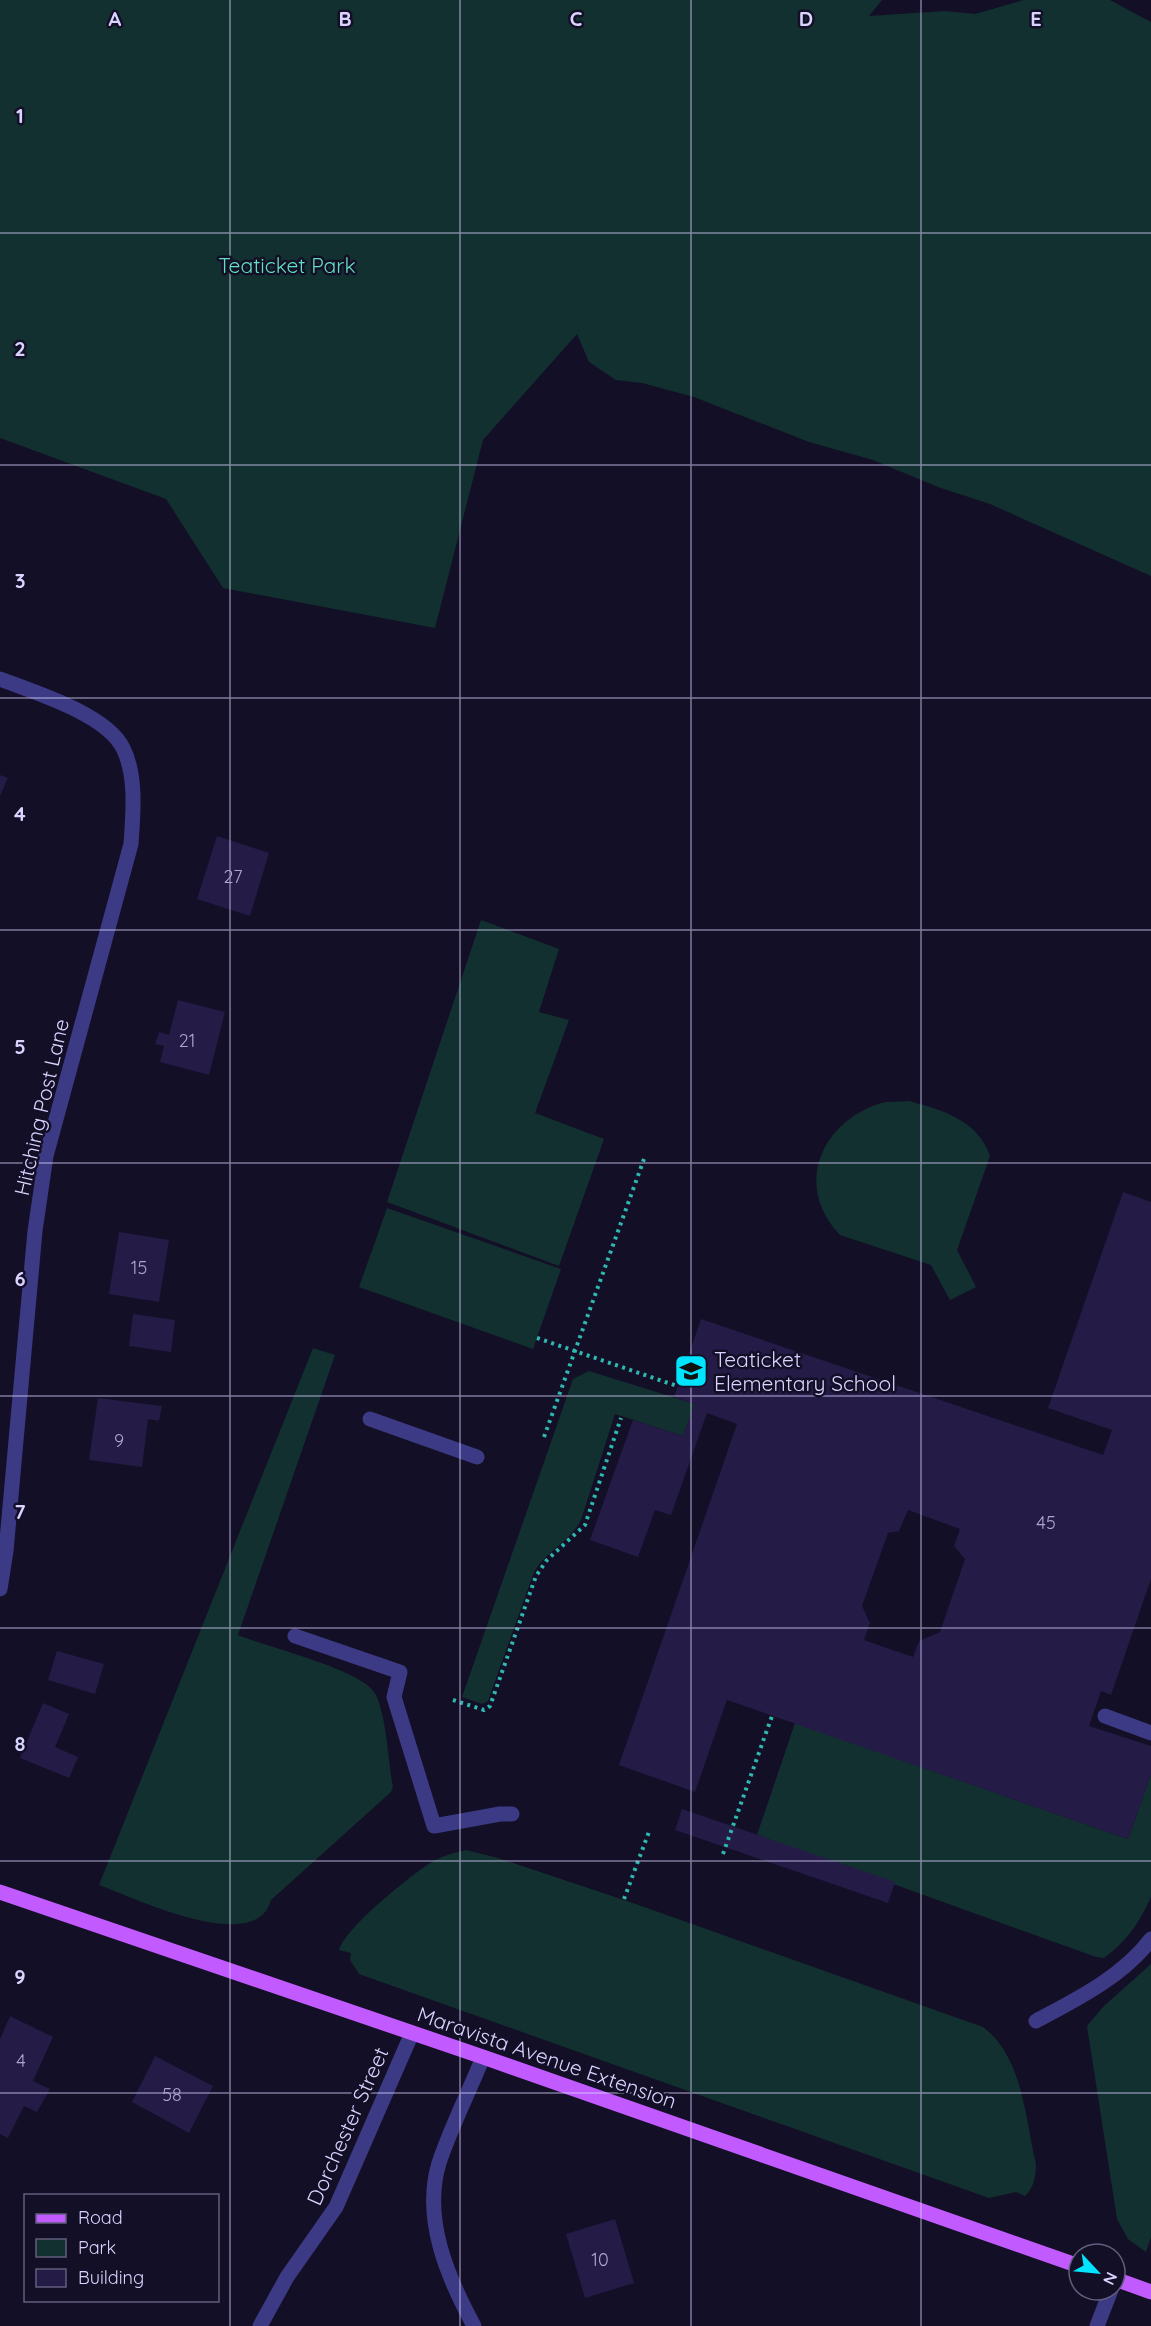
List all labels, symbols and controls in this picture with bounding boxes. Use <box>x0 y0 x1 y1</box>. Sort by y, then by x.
text: A <box>109 6 122 31</box>
text: B <box>338 6 352 31</box>
text: C <box>570 6 583 31</box>
text: D <box>799 6 813 31</box>
text: E <box>1030 6 1042 31</box>
text: 1 <box>16 103 24 128</box>
park label: Teaticket Park <box>218 252 356 278</box>
text: 2 <box>14 336 26 361</box>
text: 3 <box>15 568 25 593</box>
text: 4 <box>14 801 26 826</box>
house number: 27 <box>224 865 242 888</box>
street label: Hitching Post Lane <box>8 1016 74 1198</box>
house number: 21 <box>179 1029 195 1052</box>
text: 5 <box>14 1034 26 1059</box>
house number: 15 <box>131 1256 147 1279</box>
text: 6 <box>14 1266 26 1291</box>
place label: Teaticket Elementary School <box>714 1346 896 1396</box>
school or university icon: Teaticket Elementary School <box>673 1353 709 1389</box>
house number: 9 <box>114 1429 124 1452</box>
text: 7 <box>15 1499 26 1524</box>
house number: 45 <box>1036 1511 1056 1534</box>
text: 8 <box>15 1731 26 1756</box>
text: 9 <box>14 1964 26 1989</box>
street label: Maravista Avenue Extension <box>414 2000 680 2114</box>
street label: Dorchester Street <box>301 2043 393 2209</box>
house number: 4 <box>16 2049 26 2072</box>
house number: 58 <box>162 2083 182 2106</box>
legend <box>24 2194 219 2302</box>
text: Road <box>78 2206 123 2229</box>
text: Park <box>78 2236 116 2259</box>
north arrow <box>1067 2242 1127 2302</box>
house number: 10 <box>591 2248 609 2271</box>
text: Building <box>78 2266 144 2289</box>
text: N <box>1099 2269 1122 2288</box>

